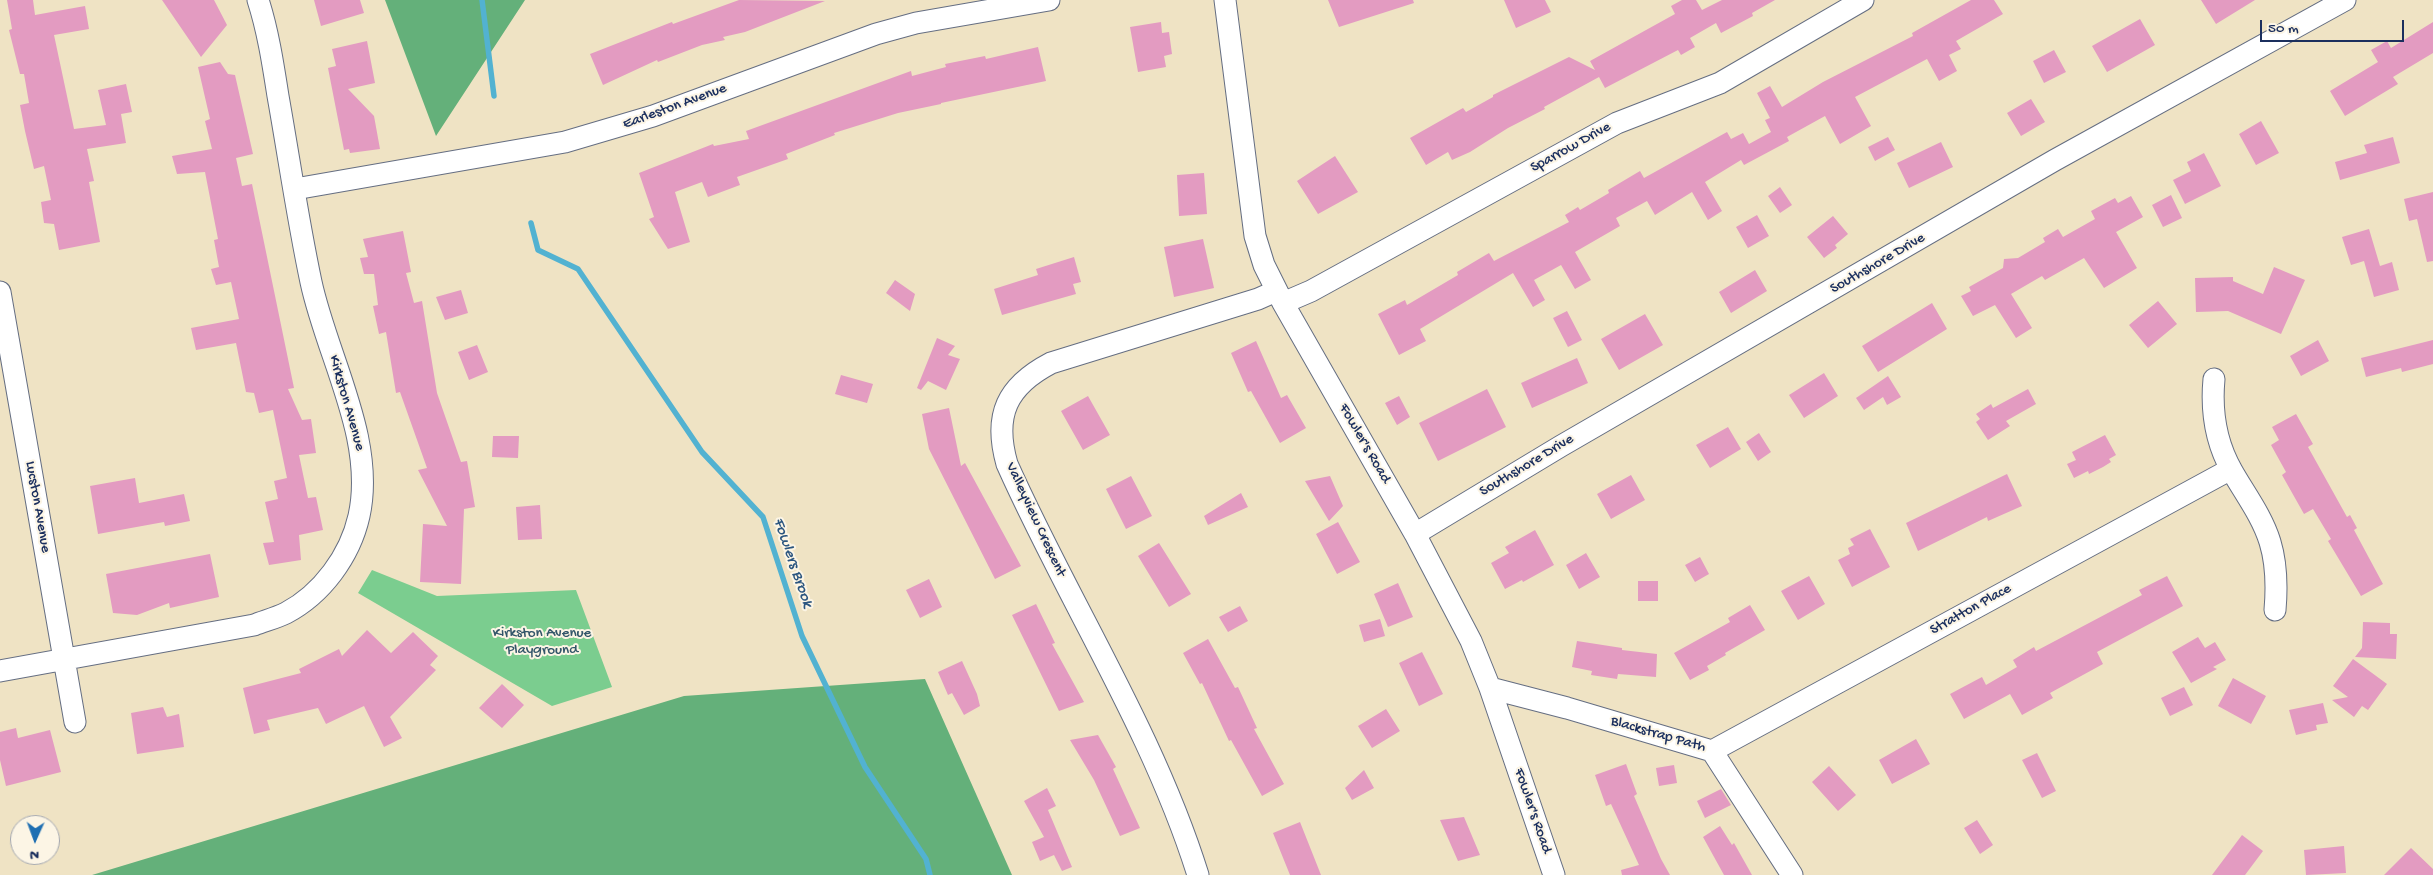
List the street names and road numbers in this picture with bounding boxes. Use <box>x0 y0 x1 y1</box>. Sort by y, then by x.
street label: Earleston Avenue <box>621 80 729 134</box>
street label: Sparrow Drive <box>1528 119 1614 177</box>
street label: Southshore Drive <box>1827 230 1929 298</box>
street label: Kirkston Avenue <box>324 353 368 453</box>
street label: Fowler's Road <box>1334 401 1394 487</box>
street label: Southshore Drive <box>1477 431 1577 501</box>
street label: Lucston Avenue <box>20 460 54 554</box>
street label: Valleyview Crescent <box>1001 460 1069 580</box>
street label: Stratton Place <box>1927 580 2015 640</box>
street label: Blackstrap Path <box>1608 713 1708 757</box>
street label: Fowler's Road <box>1509 766 1555 856</box>

